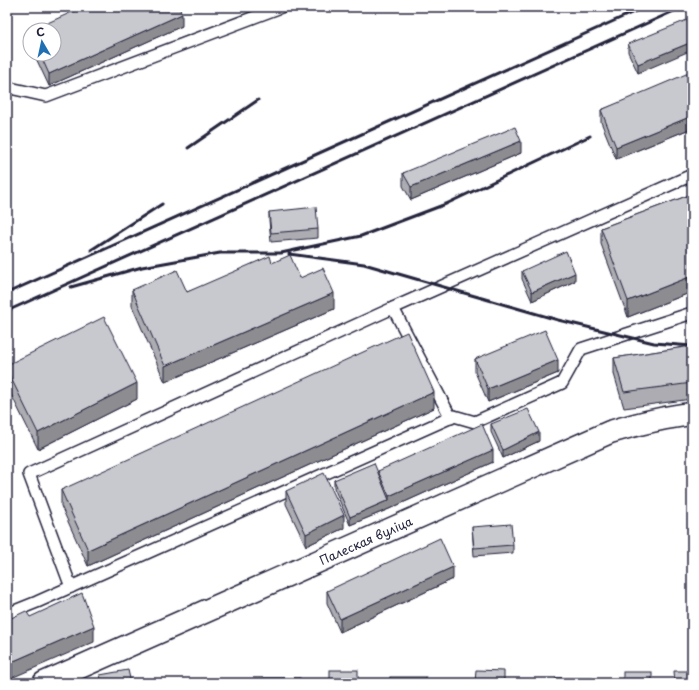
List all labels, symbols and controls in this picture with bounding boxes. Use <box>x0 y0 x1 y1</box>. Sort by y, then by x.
north arrow <box>22 22 62 62</box>
text: С <box>35 23 46 41</box>
street label: Палеская вуліца <box>316 512 416 569</box>

